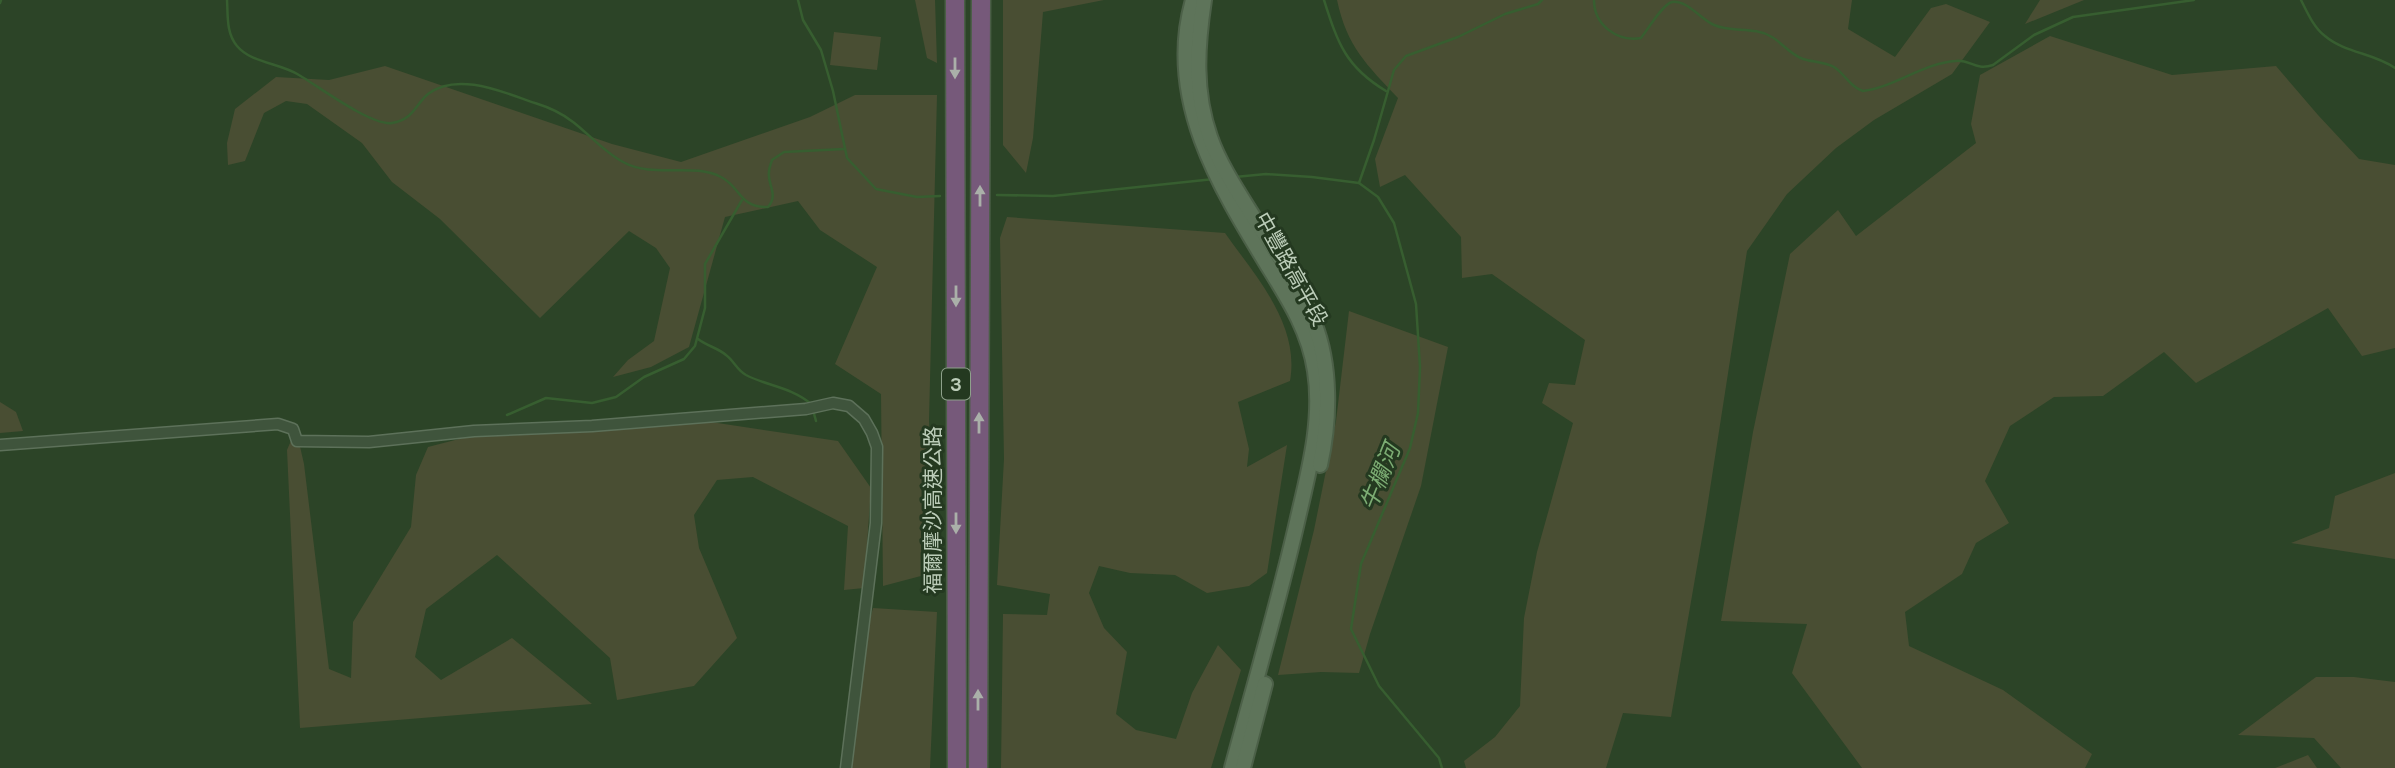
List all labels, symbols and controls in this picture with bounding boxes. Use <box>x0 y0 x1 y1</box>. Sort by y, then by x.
one-way arrow <box>949 57 961 79</box>
one-way arrow <box>974 185 986 207</box>
street label: 中豐路高平段 <box>1250 208 1332 330</box>
one-way arrow <box>950 285 961 307</box>
road number: 3 <box>942 368 970 400</box>
one-way arrow <box>973 412 985 434</box>
street label: 福爾摩沙高速公路 <box>921 426 945 594</box>
water label: 牛欄河 <box>1355 436 1407 514</box>
one-way arrow <box>950 512 962 534</box>
one-way arrow <box>972 689 984 711</box>

